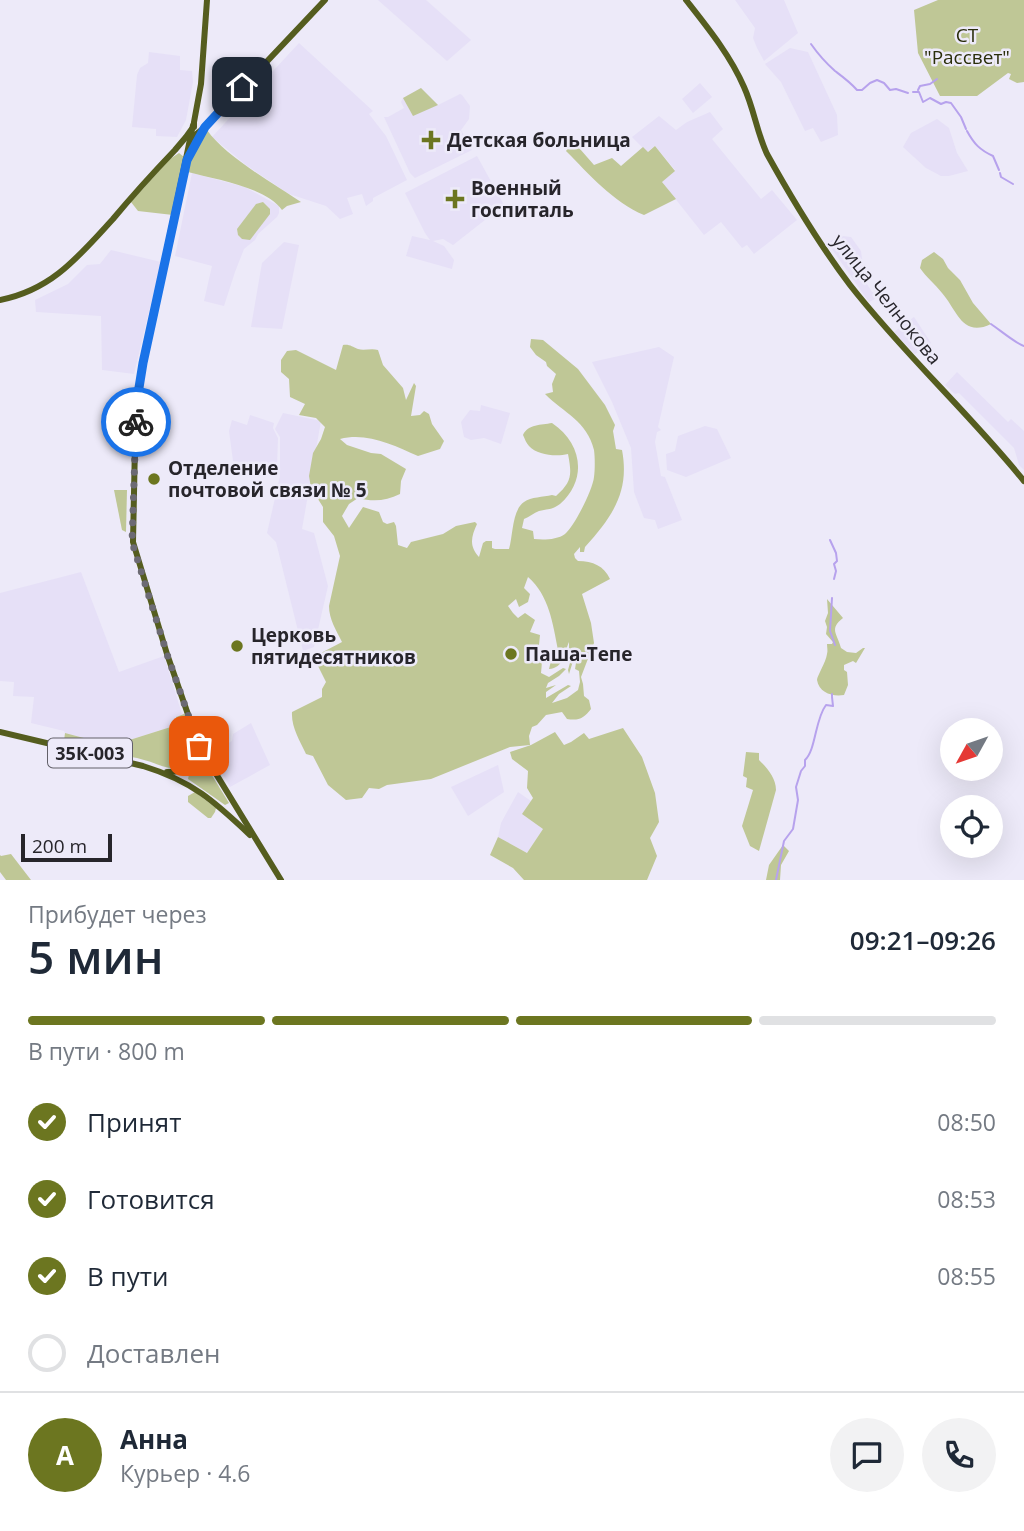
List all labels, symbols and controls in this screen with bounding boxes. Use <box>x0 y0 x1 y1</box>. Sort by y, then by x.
park label: СТ "Рассвет" <box>924 22 1010 70</box>
pin <box>212 57 272 117</box>
icon: home <box>223 68 261 106</box>
place label: Детская больница <box>447 127 631 153</box>
marker: Детская больница <box>421 130 441 150</box>
place label: Военный госпиталь <box>471 175 574 223</box>
marker: Военный госпиталь <box>445 189 465 209</box>
street label: улица Челнокова <box>826 228 948 370</box>
courier <box>101 387 171 457</box>
icon: bike <box>117 403 155 441</box>
place label: Отделение почтовой связи № 5 <box>168 455 367 503</box>
marker: Отделение почтовой связи № 5 <box>146 471 162 487</box>
place label: Церковь пятидесятников <box>251 622 416 670</box>
marker: Церковь пятидесятников <box>229 638 245 654</box>
place label: Паша-Тепе <box>525 641 632 667</box>
marker: Паша-Тепе <box>503 646 519 662</box>
pin <box>169 716 229 776</box>
north arrow <box>940 718 1003 780</box>
map controls <box>940 718 1003 858</box>
icon: bag <box>180 727 218 765</box>
road number: 35К-003 <box>48 738 132 768</box>
button: locate <box>940 795 1003 858</box>
scale bar <box>21 831 112 863</box>
text: 200 m <box>32 833 87 859</box>
text: Прибудет через <box>28 898 207 930</box>
text: 09:21–09:26 <box>850 922 996 958</box>
text: 5 мин <box>28 925 164 987</box>
text: В пути · 800 m <box>28 1035 185 1067</box>
icon: check <box>28 1103 66 1141</box>
text: Принят <box>87 1104 181 1140</box>
text: 08:50 <box>937 1106 996 1138</box>
icon: check <box>28 1180 66 1218</box>
text: Готовится <box>87 1181 215 1217</box>
text: 08:53 <box>937 1183 996 1215</box>
icon: check <box>28 1257 66 1295</box>
text: В пути <box>87 1258 168 1294</box>
text: 08:55 <box>937 1260 996 1292</box>
text: Доставлен <box>87 1335 220 1371</box>
button: chat <box>830 1418 904 1492</box>
button: phone <box>922 1418 996 1492</box>
text: Анна <box>120 1421 188 1457</box>
text: А <box>56 1437 74 1473</box>
text: Курьер · 4.6 <box>120 1457 251 1489</box>

